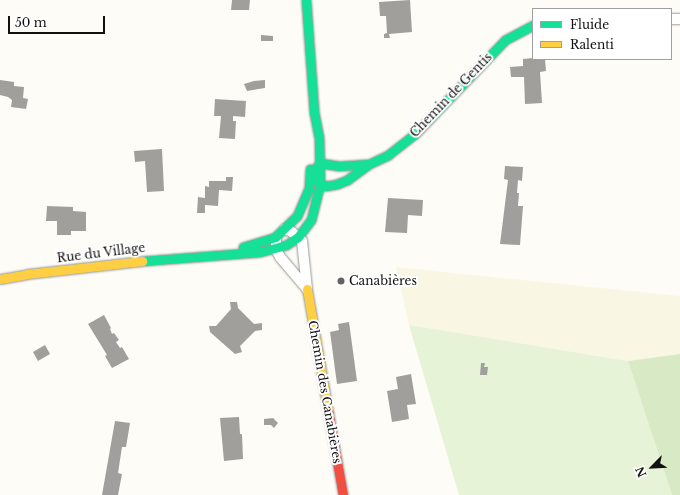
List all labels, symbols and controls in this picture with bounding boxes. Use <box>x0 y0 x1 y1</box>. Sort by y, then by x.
scale bar <box>10 8 107 34</box>
legend <box>532 8 672 60</box>
text: 50 m <box>15 15 47 30</box>
text: Fluide <box>570 17 609 32</box>
text: Ralenti <box>570 37 614 52</box>
street label: Chemin de Gentis <box>407 50 495 140</box>
street label: Rue du Village <box>56 240 146 266</box>
place label: Canabières <box>349 274 417 288</box>
marker: Canabières <box>336 276 346 286</box>
street label: Chemin des Canabières <box>305 319 345 465</box>
north arrow <box>632 447 672 487</box>
text: N <box>633 464 650 479</box>

